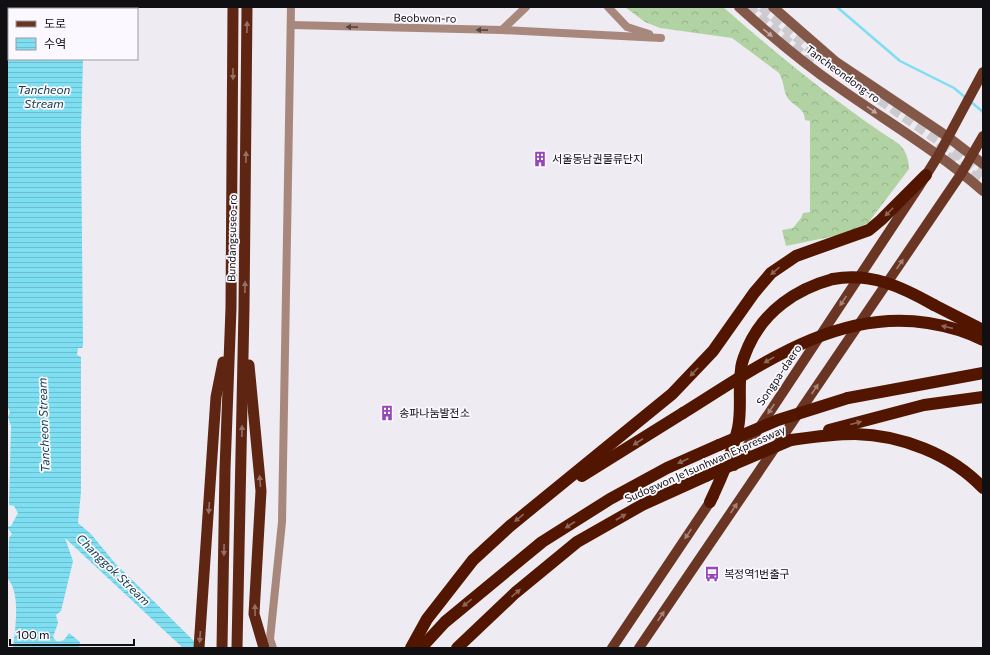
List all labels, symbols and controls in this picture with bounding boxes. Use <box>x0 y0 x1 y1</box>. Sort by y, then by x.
legend <box>8 8 138 60</box>
street label: Beobwon-ro <box>394 10 457 25</box>
text: 도로 <box>44 16 66 30</box>
one-way arrow <box>244 20 250 33</box>
one-way arrow <box>345 24 358 30</box>
one-way arrow <box>476 26 488 33</box>
one-way arrow <box>763 28 774 37</box>
text: 수역 <box>44 36 66 50</box>
street label: Tancheondong-ro <box>803 42 883 105</box>
one-way arrow <box>230 68 236 81</box>
water label: Tancheon Stream <box>18 82 71 110</box>
one-way arrow <box>866 107 878 114</box>
one-way arrow <box>243 150 249 163</box>
building icon: 서울동남권물류단지 <box>531 150 549 168</box>
place label: 서울동남권물류단지 <box>552 152 643 165</box>
street label: Bundangsuseo-ro <box>224 194 239 282</box>
one-way arrow <box>884 207 894 217</box>
one-way arrow <box>896 259 904 269</box>
one-way arrow <box>770 266 780 275</box>
one-way arrow <box>242 280 248 293</box>
one-way arrow <box>839 295 847 306</box>
one-way arrow <box>940 323 953 329</box>
street label: Songpa-daero <box>753 341 804 408</box>
one-way arrow <box>763 357 775 364</box>
one-way arrow <box>690 367 699 377</box>
water label: Tancheon Stream <box>34 377 52 473</box>
one-way arrow <box>811 384 819 394</box>
building icon: 송파나눔발전소 <box>378 404 396 422</box>
one-way arrow <box>767 404 775 414</box>
place label: 송파나눔발전소 <box>399 406 470 419</box>
one-way arrow <box>850 419 862 425</box>
street label: Sudogwon Je1sunhwan Expressway <box>623 422 788 506</box>
one-way arrow <box>239 424 245 437</box>
one-way arrow <box>633 438 644 445</box>
one-way arrow <box>678 458 689 464</box>
one-way arrow <box>257 475 263 487</box>
one-way arrow <box>205 502 212 514</box>
one-way arrow <box>730 503 738 513</box>
one-way arrow <box>514 513 525 522</box>
one-way arrow <box>615 513 627 520</box>
one-way arrow <box>564 521 576 528</box>
one-way arrow <box>684 529 692 540</box>
water label: Changgok Stream <box>74 531 153 608</box>
one-way arrow <box>221 544 227 557</box>
bus stop icon: 복정역1번출구 <box>703 565 721 583</box>
place label: 복정역1번출구 <box>724 567 789 580</box>
one-way arrow <box>511 588 521 598</box>
one-way arrow <box>462 599 472 608</box>
one-way arrow <box>252 604 258 617</box>
one-way arrow <box>657 611 665 621</box>
scale bar <box>10 621 134 647</box>
text: 100 m <box>16 627 50 641</box>
one-way arrow <box>197 631 204 643</box>

